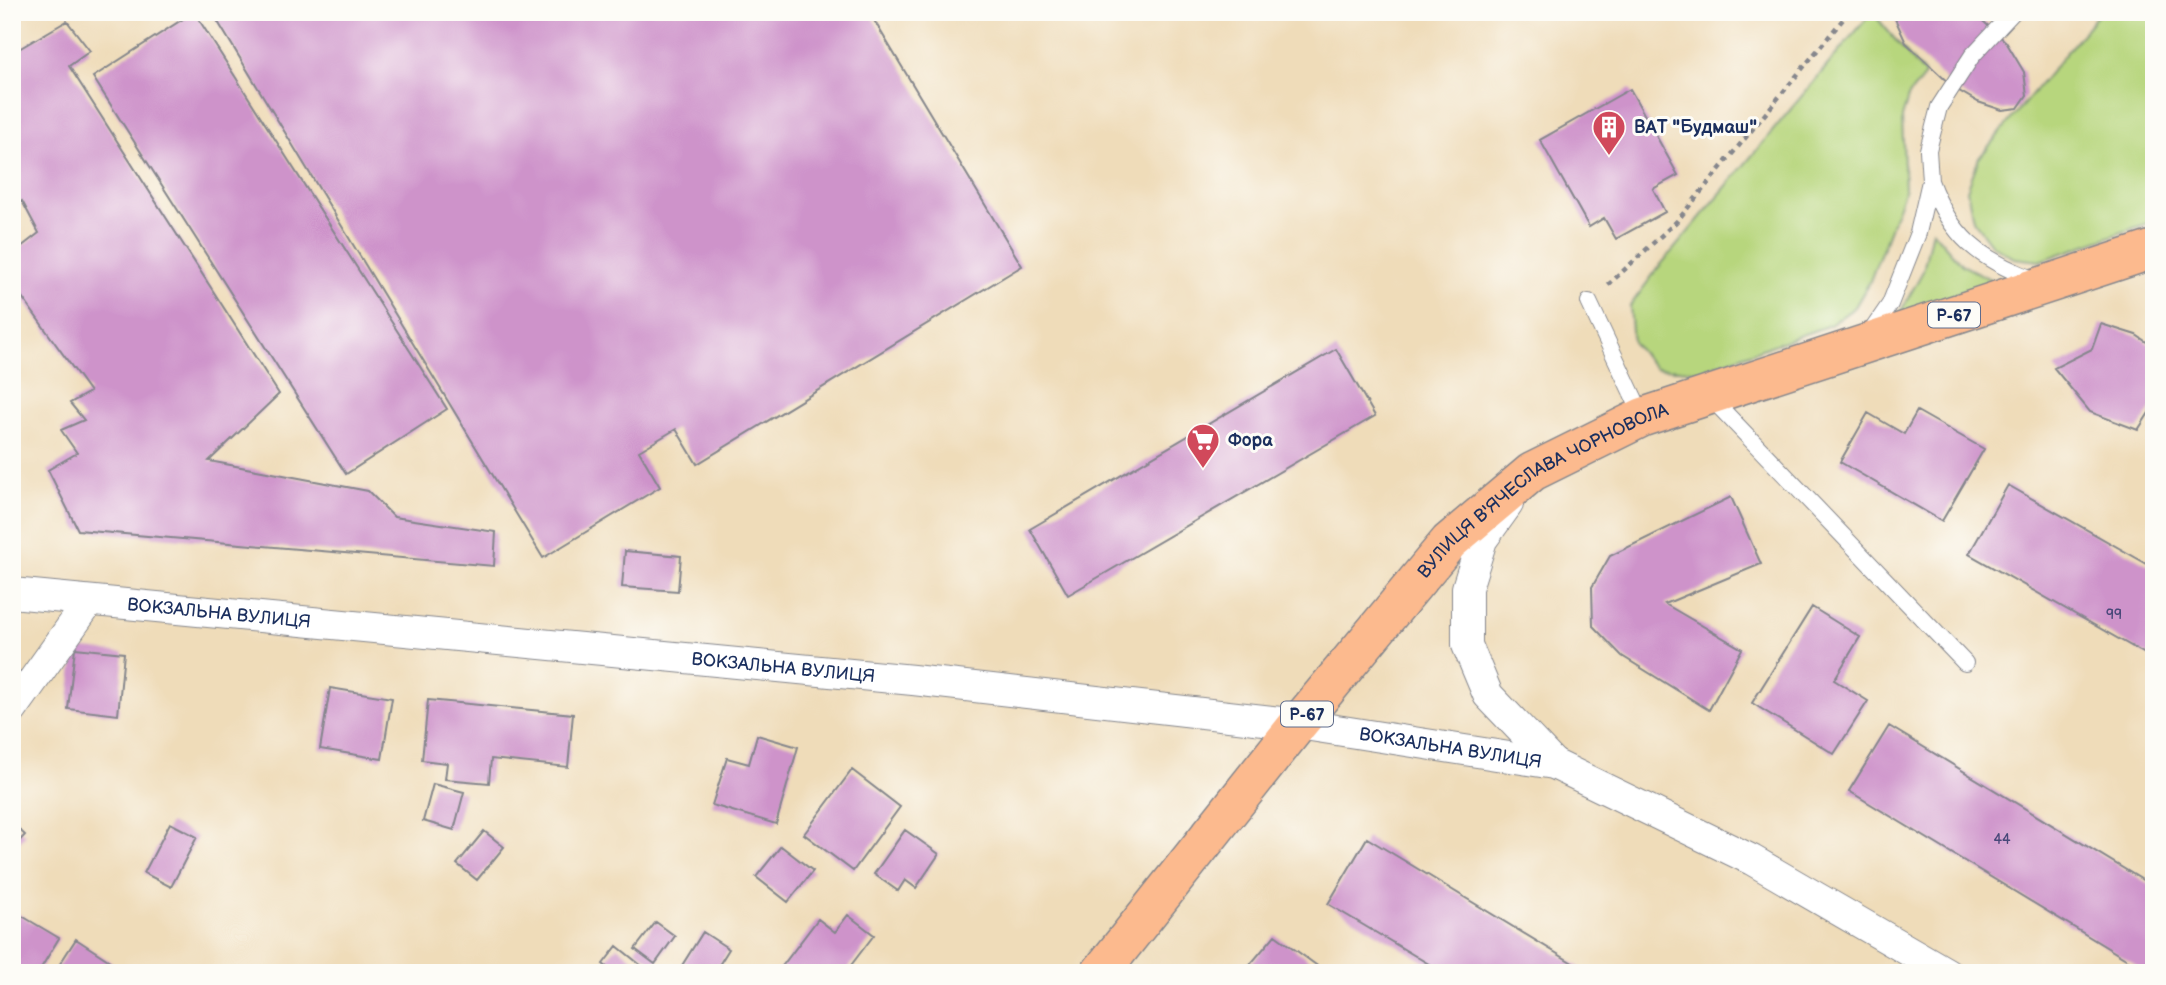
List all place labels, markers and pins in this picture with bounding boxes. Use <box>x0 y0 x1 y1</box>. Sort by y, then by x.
building icon: ВАТ "Будмаш" <box>1590 108 1628 157</box>
place label: ВАТ "Будмаш" <box>1634 117 1757 138</box>
supermarket icon: Фора <box>1184 421 1222 470</box>
place label: Фора <box>1228 430 1273 451</box>

